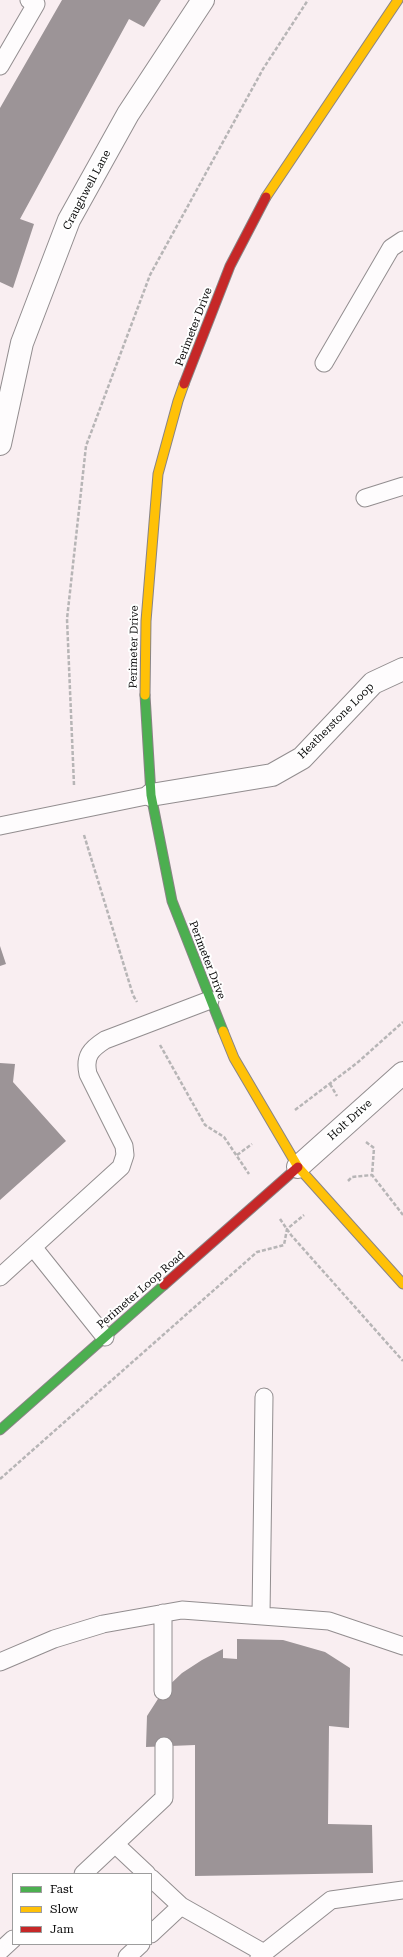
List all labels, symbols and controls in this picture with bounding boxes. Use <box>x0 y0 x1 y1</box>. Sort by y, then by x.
street label: Craughwell Lane <box>60 148 114 232</box>
street label: Perimeter Drive <box>173 286 215 368</box>
street label: Perimeter Drive <box>127 605 141 689</box>
street label: Heatherstone Loop <box>295 680 377 762</box>
street label: Perimeter Drive <box>186 919 228 1001</box>
street label: Holt Drive <box>325 1097 375 1143</box>
street label: Perimeter Loop Road <box>95 1248 187 1332</box>
legend <box>12 1873 152 1945</box>
text: Fast <box>50 1882 73 1896</box>
text: Slow <box>50 1902 78 1916</box>
text: Jam <box>50 1922 74 1936</box>

